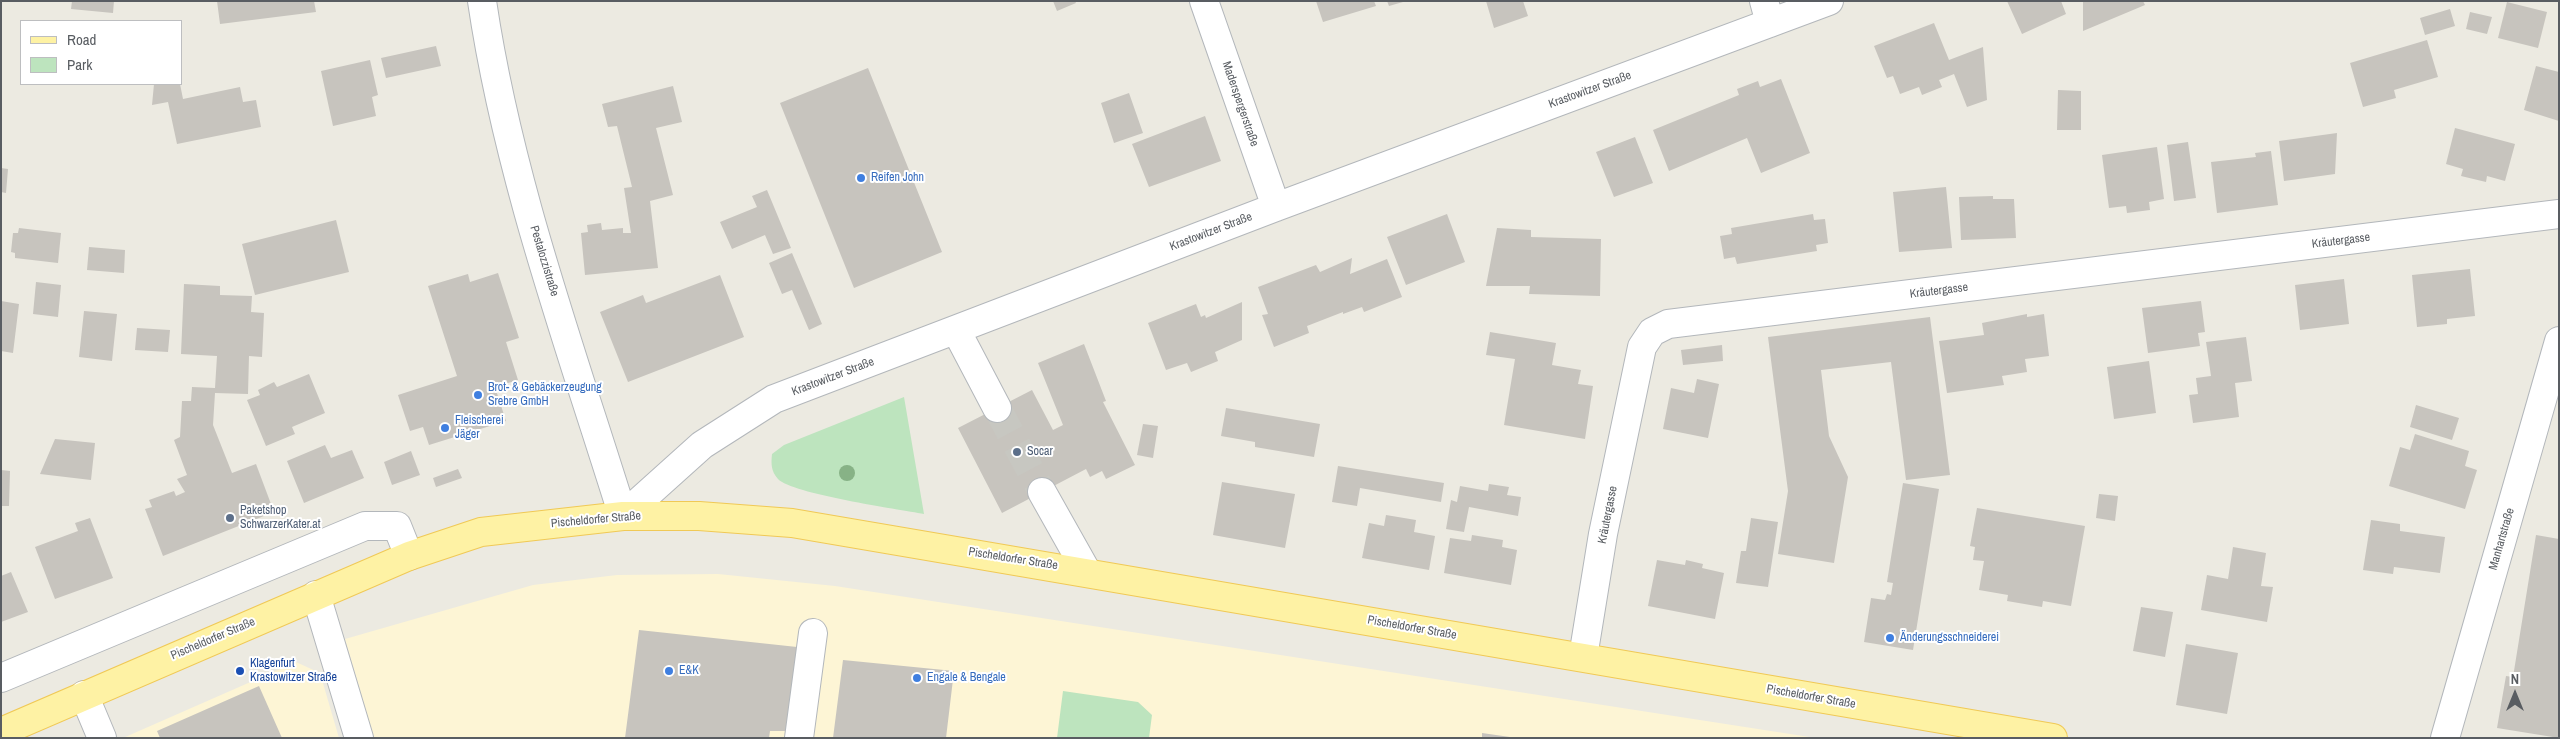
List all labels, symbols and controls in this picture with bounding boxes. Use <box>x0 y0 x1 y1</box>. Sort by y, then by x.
legend <box>20 20 182 85</box>
text: Road <box>67 29 96 50</box>
text: Park <box>67 54 92 75</box>
street label: Maderspergerstraße <box>1219 60 1261 148</box>
street label: Krastowitzer Straße <box>1547 68 1633 112</box>
place label: Reifen John <box>871 171 924 185</box>
marker: Reifen John <box>855 172 867 184</box>
street label: Krastowitzer Straße <box>1168 210 1254 254</box>
street label: Pestalozzistraße <box>526 224 562 298</box>
street label: Kräutergasse <box>2311 230 2371 252</box>
street label: Kräutergasse <box>1909 280 1969 302</box>
street label: Krastowitzer Straße <box>790 355 876 399</box>
place label: Brot- & Gebäckerzeugung Srebre GmbH <box>488 381 602 409</box>
marker: Brot- & Gebäckerzeugung Srebre GmbH <box>472 389 484 401</box>
place label: Fleischerei Jäger <box>455 414 504 442</box>
marker: Fleischerei Jäger <box>439 422 451 434</box>
place label: Socar <box>1027 445 1053 459</box>
marker: Socar <box>1011 446 1023 458</box>
street label: Kräutergasse <box>1595 485 1621 545</box>
place label: Paketshop SchwarzerKater.at <box>240 504 320 532</box>
street label: Manhartstraße <box>2486 506 2518 572</box>
street label: Pischeldorfer Straße <box>550 509 642 531</box>
marker: Paketshop SchwarzerKater.at <box>224 512 236 524</box>
street label: Pischeldorfer Straße <box>967 545 1059 573</box>
street label: Pischeldorfer Straße <box>1366 613 1458 643</box>
street label: Pischeldorfer Straße <box>169 615 257 663</box>
place label: Änderungsschneiderei <box>1900 631 1999 645</box>
marker: Änderungsschneiderei <box>1884 632 1896 644</box>
place label: Klagenfurt Krastowitzer Straße <box>250 657 337 685</box>
place label: E&K <box>679 664 699 678</box>
marker: Klagenfurt Krastowitzer Straße <box>234 665 246 677</box>
marker: E&K <box>663 665 675 677</box>
north arrow <box>2490 669 2540 719</box>
text: N <box>2511 670 2519 688</box>
place label: Engale & Bengale <box>927 671 1006 685</box>
marker: Engale & Bengale <box>911 672 923 684</box>
street label: Pischeldorfer Straße <box>1765 682 1857 712</box>

